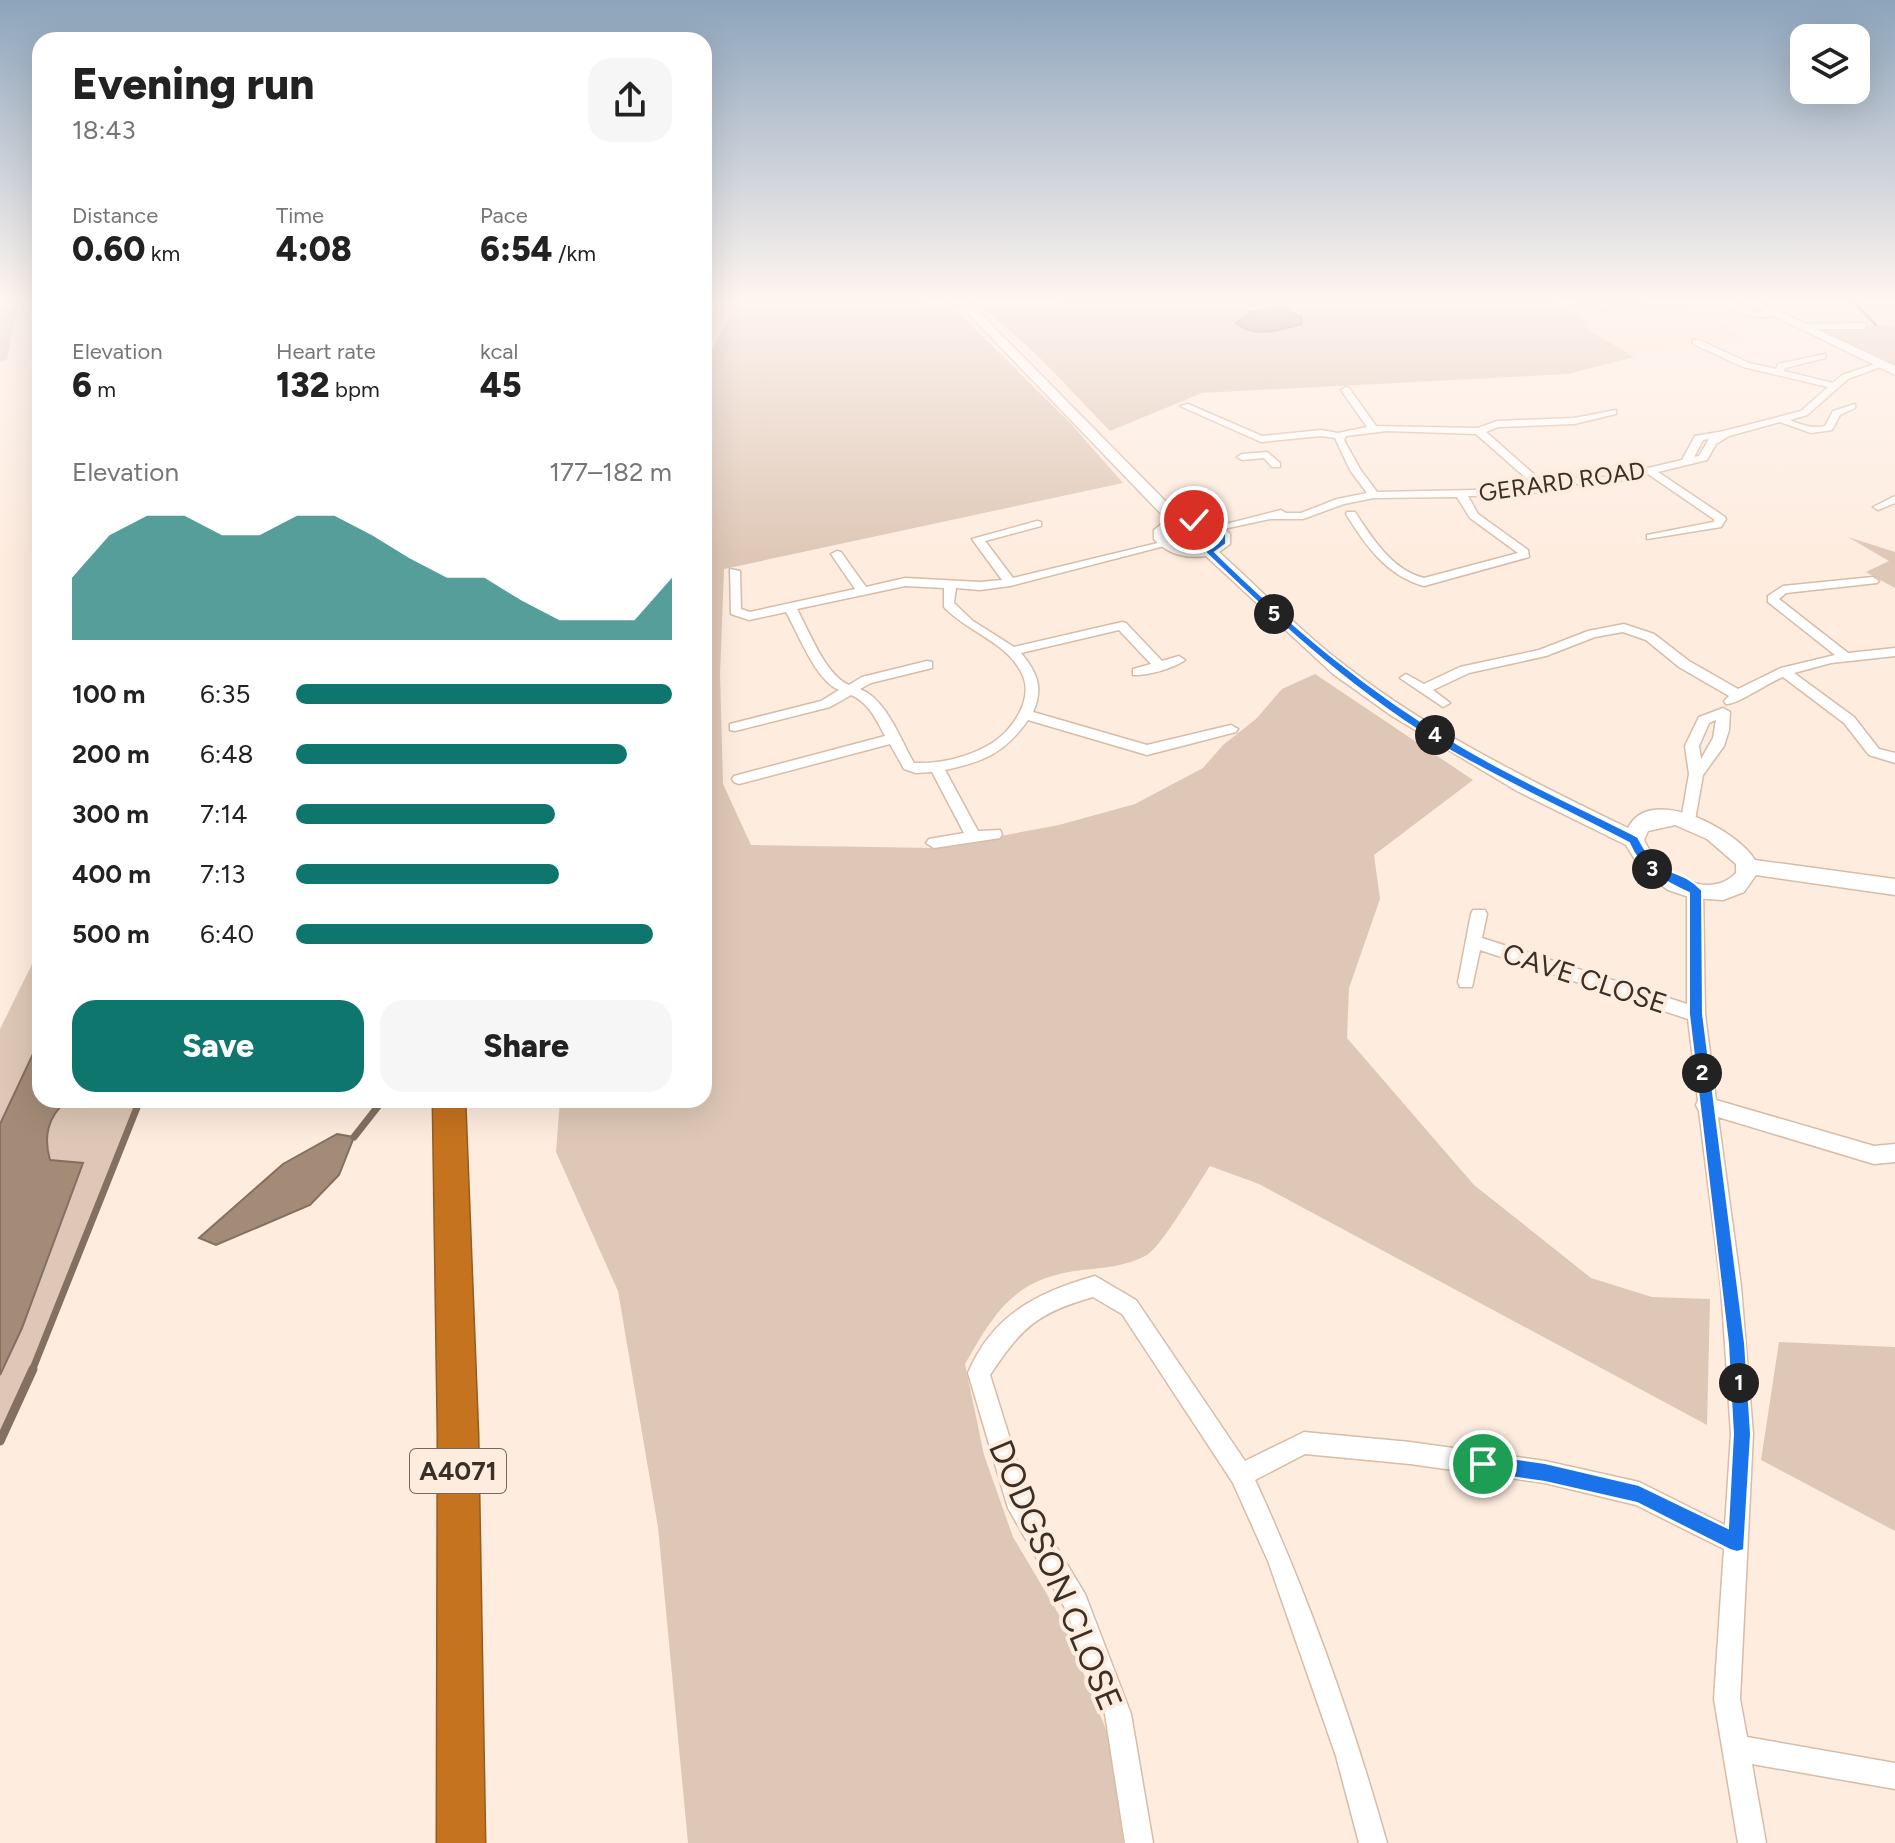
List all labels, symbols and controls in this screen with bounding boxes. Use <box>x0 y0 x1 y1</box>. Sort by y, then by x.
map controls <box>1790 24 1870 104</box>
button: layers <box>1790 24 1870 104</box>
text: Evening run <box>72 57 314 110</box>
button: share <box>588 58 672 142</box>
text: 18:43 <box>72 114 136 146</box>
text: Distance <box>72 202 158 229</box>
text: Time <box>276 202 324 229</box>
text: Pace <box>480 202 528 229</box>
text: 0.60 <box>72 229 145 270</box>
text: 4:08 <box>276 229 352 270</box>
text: 6:54 <box>480 229 553 270</box>
text: km <box>145 240 180 267</box>
text: /km <box>553 240 596 267</box>
text: Elevation <box>72 338 162 365</box>
text: Heart rate <box>276 338 376 365</box>
text: kcal <box>480 338 518 365</box>
text: 6 <box>72 365 92 406</box>
text: 132 <box>276 365 330 406</box>
text: 45 <box>480 365 522 406</box>
text: m <box>92 376 116 403</box>
text: bpm <box>330 376 380 403</box>
street label: GERARD ROAD <box>1477 455 1647 508</box>
text: Elevation <box>72 456 179 488</box>
text: 177–182 m <box>549 456 672 488</box>
pin <box>1160 486 1228 554</box>
icon: check <box>1172 498 1216 542</box>
pin: 5 <box>1254 594 1294 634</box>
text: 5 <box>1268 600 1280 627</box>
text: 100 m <box>72 678 146 710</box>
text: 6:35 <box>200 678 250 710</box>
pin: 4 <box>1415 715 1455 755</box>
text: 4 <box>1428 721 1442 748</box>
text: 200 m <box>72 738 150 770</box>
text: 6:48 <box>200 738 253 770</box>
text: 300 m <box>72 798 149 830</box>
text: 7:14 <box>200 798 247 830</box>
pin: 3 <box>1632 849 1672 889</box>
text: 3 <box>1646 855 1658 882</box>
text: 400 m <box>72 858 151 890</box>
text: 7:13 <box>200 858 245 890</box>
text: 500 m <box>72 918 150 950</box>
text: 6:40 <box>200 918 254 950</box>
street label: CAVE CLOSE <box>1499 935 1671 1021</box>
button: Save <box>72 1000 364 1092</box>
button: Share <box>380 1000 672 1092</box>
pin: 2 <box>1682 1053 1722 1093</box>
text: 2 <box>1696 1059 1708 1086</box>
pin: 1 <box>1719 1363 1759 1403</box>
text: 1 <box>1734 1369 1744 1396</box>
pin <box>1449 1430 1517 1498</box>
street label: DODGSON CLOSE <box>980 1434 1131 1717</box>
icon: arrive <box>1461 1442 1505 1486</box>
road number: A4071 <box>410 1449 506 1493</box>

